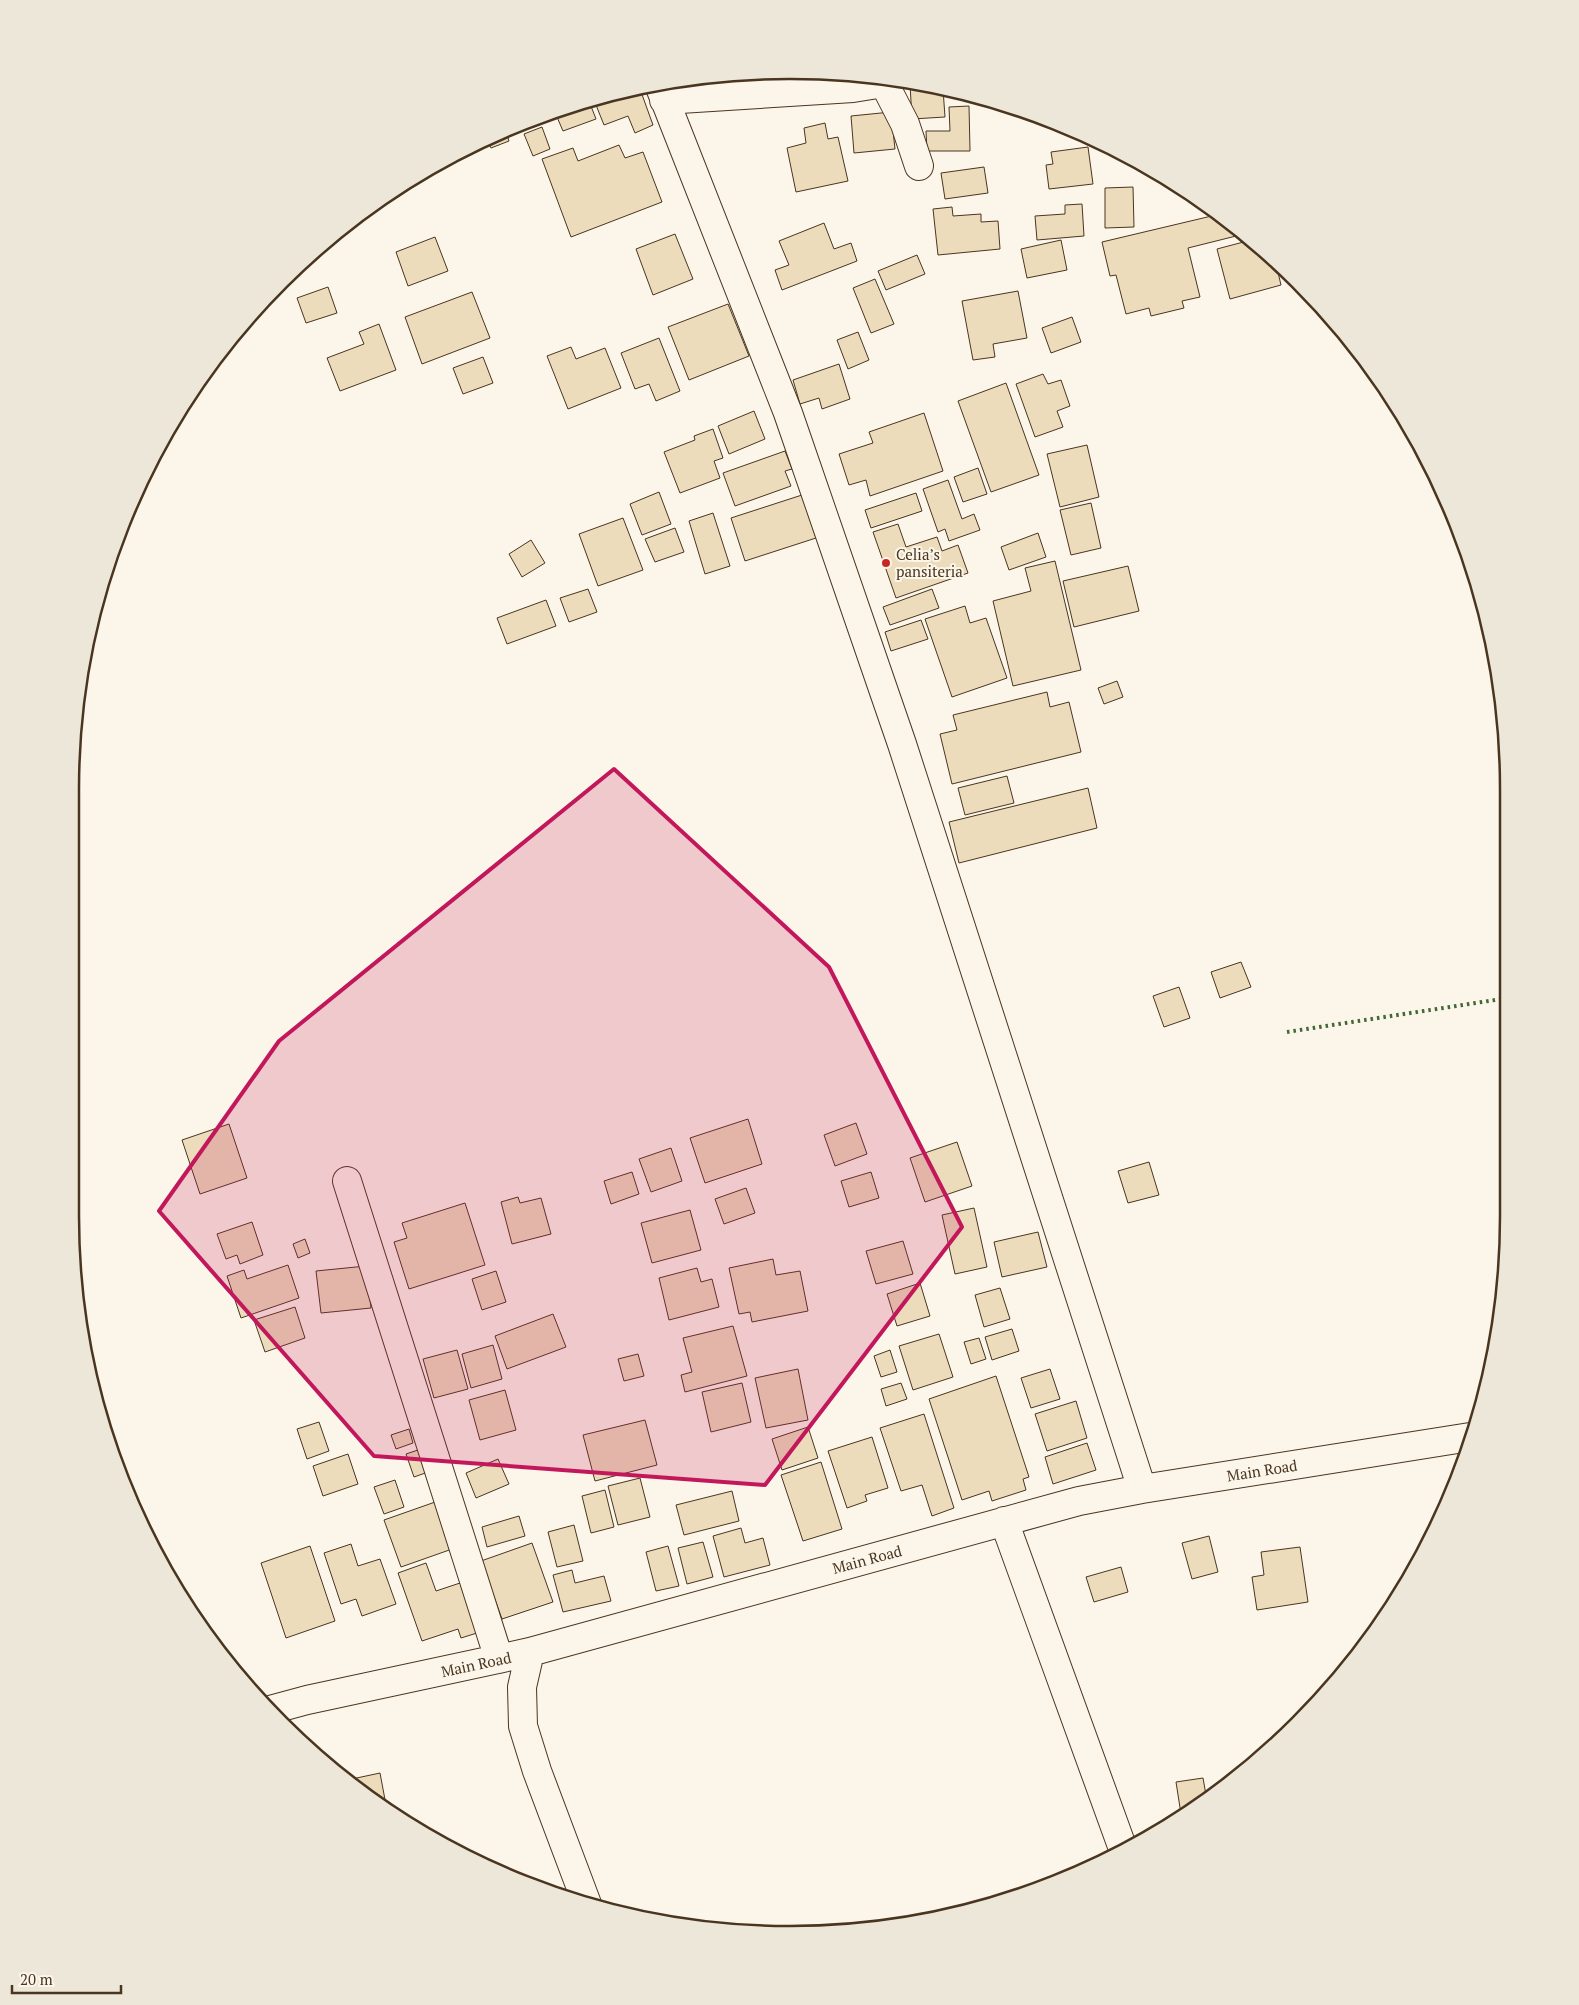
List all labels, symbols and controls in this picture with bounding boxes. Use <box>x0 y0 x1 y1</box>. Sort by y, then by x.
place label: Celia’s pansiteria <box>896 544 963 581</box>
marker: Celia’s pansiteria <box>880 557 892 569</box>
street label: Main Road <box>1225 1455 1299 1485</box>
street label: Main Road <box>830 1540 904 1578</box>
street label: Main Road <box>439 1647 513 1681</box>
scale bar <box>12 1962 121 1994</box>
text: 20 m <box>20 1969 53 1989</box>

